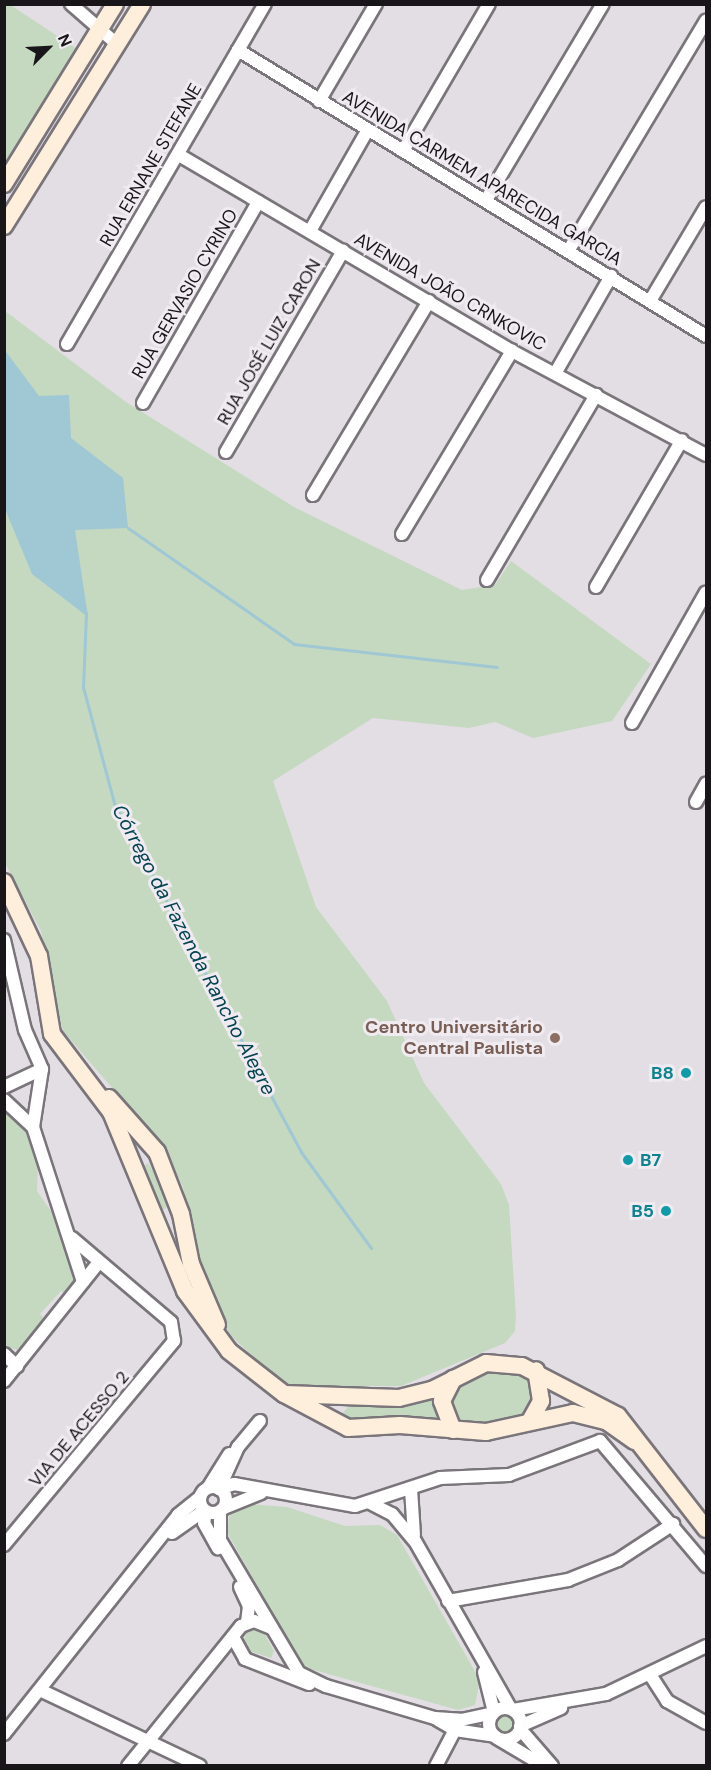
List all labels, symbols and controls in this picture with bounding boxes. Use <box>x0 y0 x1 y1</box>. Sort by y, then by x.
north arrow <box>18 18 78 78</box>
text: N <box>53 31 77 50</box>
street label: RUA ERNANE STEFANE <box>95 80 207 250</box>
street label: AVENIDA CARMEM APARECIDA GARCIA <box>338 86 626 270</box>
street label: RUA GERVASIO CYRINO <box>128 205 242 383</box>
street label: AVENIDA JOÃO CRNKOVIC <box>350 228 550 356</box>
street label: RUA JOSÉ LUIZ CARON <box>213 255 325 429</box>
water label: Córrego da Fazenda Rancho Alegre <box>107 801 281 1099</box>
place label: Centro Universitário Central Paulista <box>365 1017 543 1060</box>
marker: Centro Universitário Central Paulista <box>548 1031 562 1045</box>
place label: B8 <box>651 1062 674 1084</box>
marker: B8 <box>679 1066 693 1080</box>
place label: B7 <box>640 1149 661 1171</box>
marker: B7 <box>621 1153 635 1167</box>
place label: B5 <box>631 1200 654 1222</box>
marker: B5 <box>659 1204 673 1218</box>
street label: VIA DE ACESSO 2 <box>24 1367 134 1491</box>

